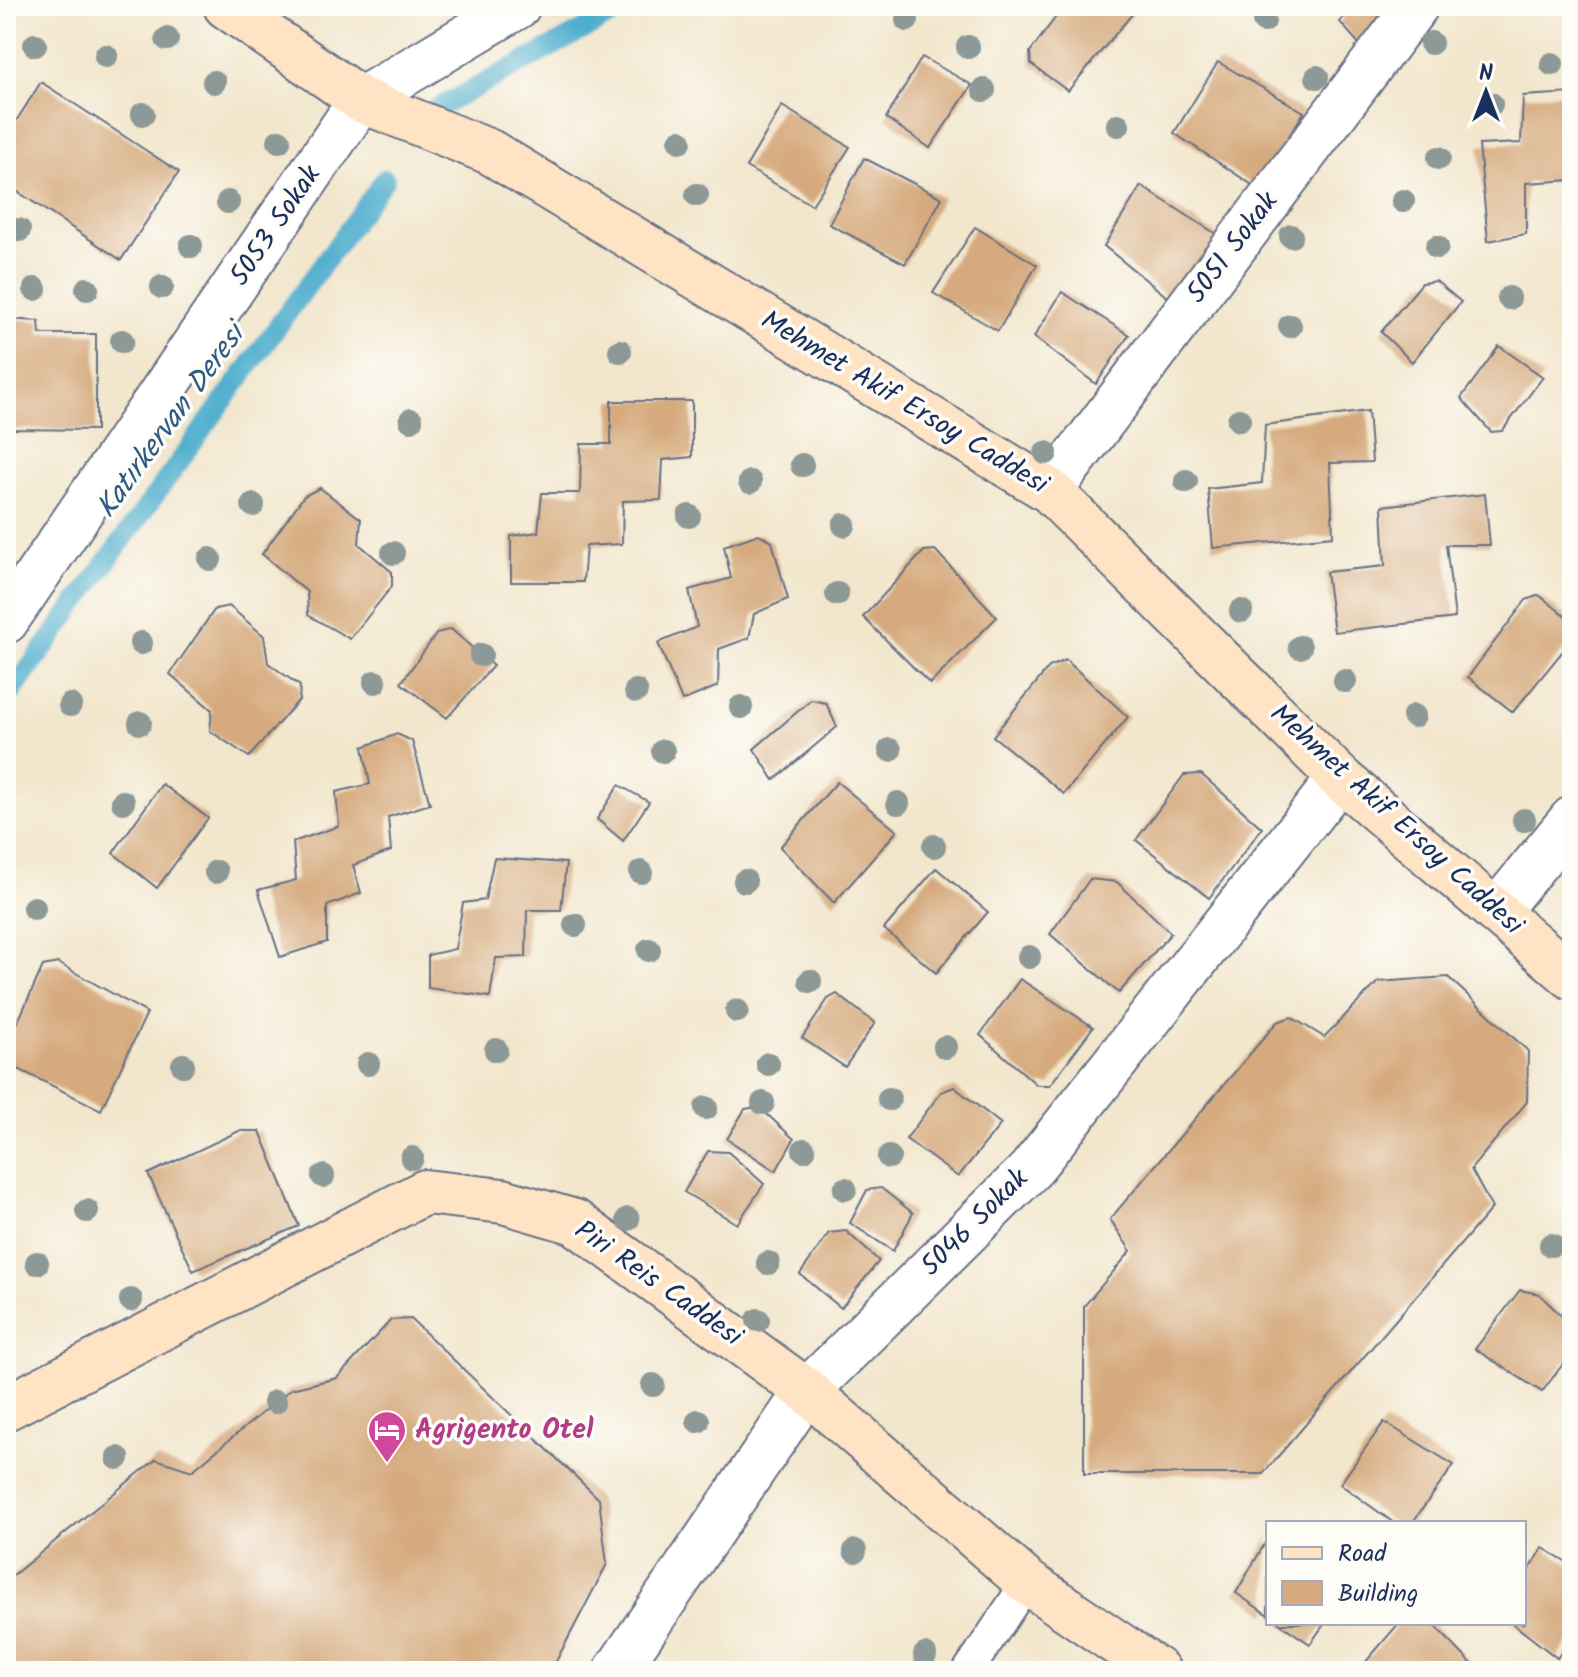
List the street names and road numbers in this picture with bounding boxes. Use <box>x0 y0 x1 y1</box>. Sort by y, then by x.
street label: 5053 Sokak <box>219 155 334 296</box>
street label: 5051 Sokak <box>1176 181 1291 314</box>
street label: Mehmet Akif Ersoy Caddesi <box>751 299 1058 508</box>
street label: Mehmet Akif Ersoy Caddesi <box>1259 693 1534 948</box>
street label: 5046 Sokak <box>910 1158 1040 1288</box>
street label: Piri Reis Caddesi <box>564 1209 753 1360</box>

